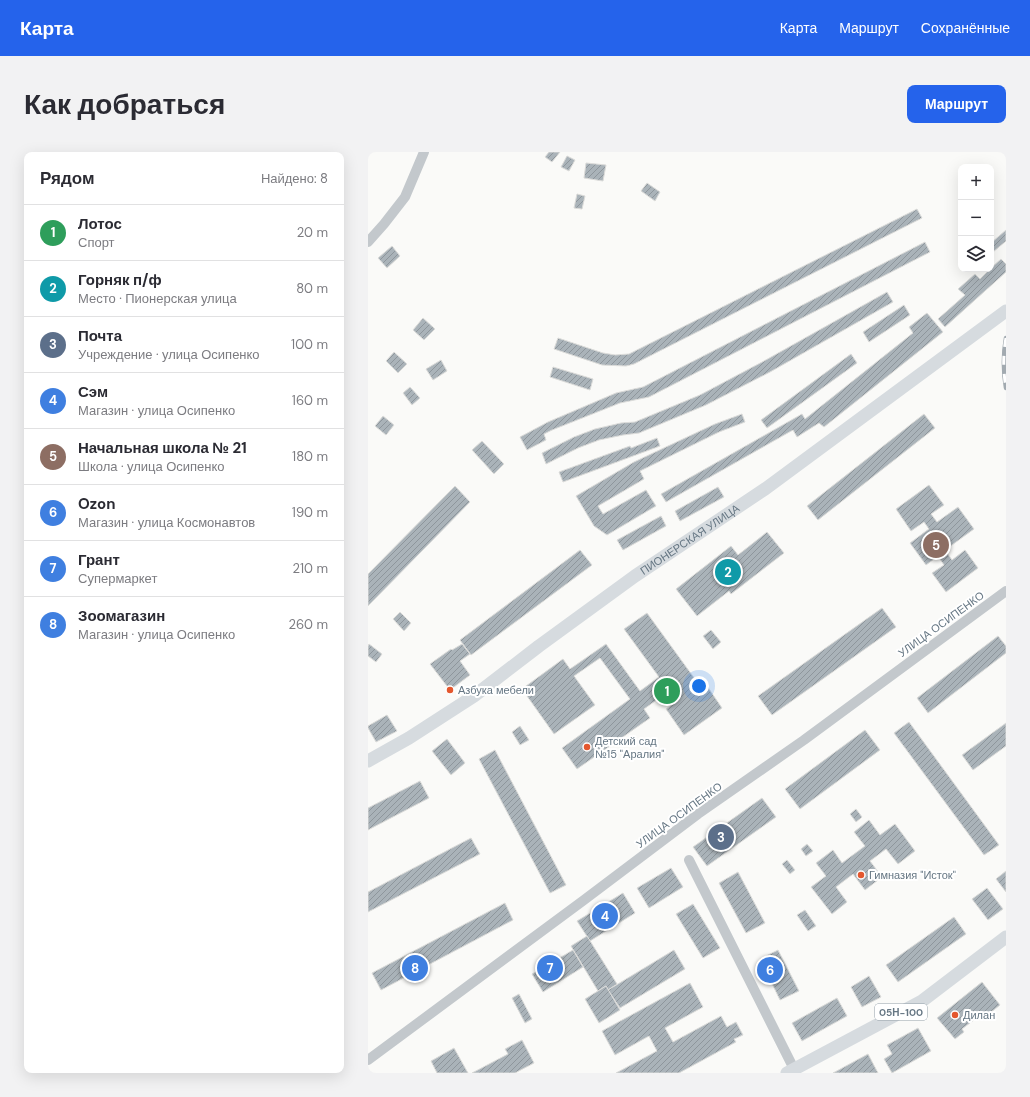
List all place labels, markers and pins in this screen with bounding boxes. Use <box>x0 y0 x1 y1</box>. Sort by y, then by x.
pin: 5 <box>923 530 949 560</box>
pin: 2 <box>715 557 741 587</box>
pin: 1 <box>654 676 680 706</box>
place label: Азбука мебели <box>458 683 534 697</box>
marker: Азбука мебели <box>445 685 455 695</box>
place label: Детский сад №15 "Аралия" <box>595 734 664 761</box>
marker: Детский сад №15 "Аралия" <box>582 742 592 752</box>
pin: 3 <box>708 822 734 852</box>
place label: Гимназия "Исток" <box>869 868 956 882</box>
marker: Гимназия "Исток" <box>856 870 866 880</box>
pin: 4 <box>592 901 618 931</box>
pin: 8 <box>402 953 428 983</box>
pin: 7 <box>537 953 563 983</box>
pin: 6 <box>757 955 783 985</box>
place label: Дилан <box>963 1008 995 1022</box>
marker: Дилан <box>950 1010 960 1020</box>

